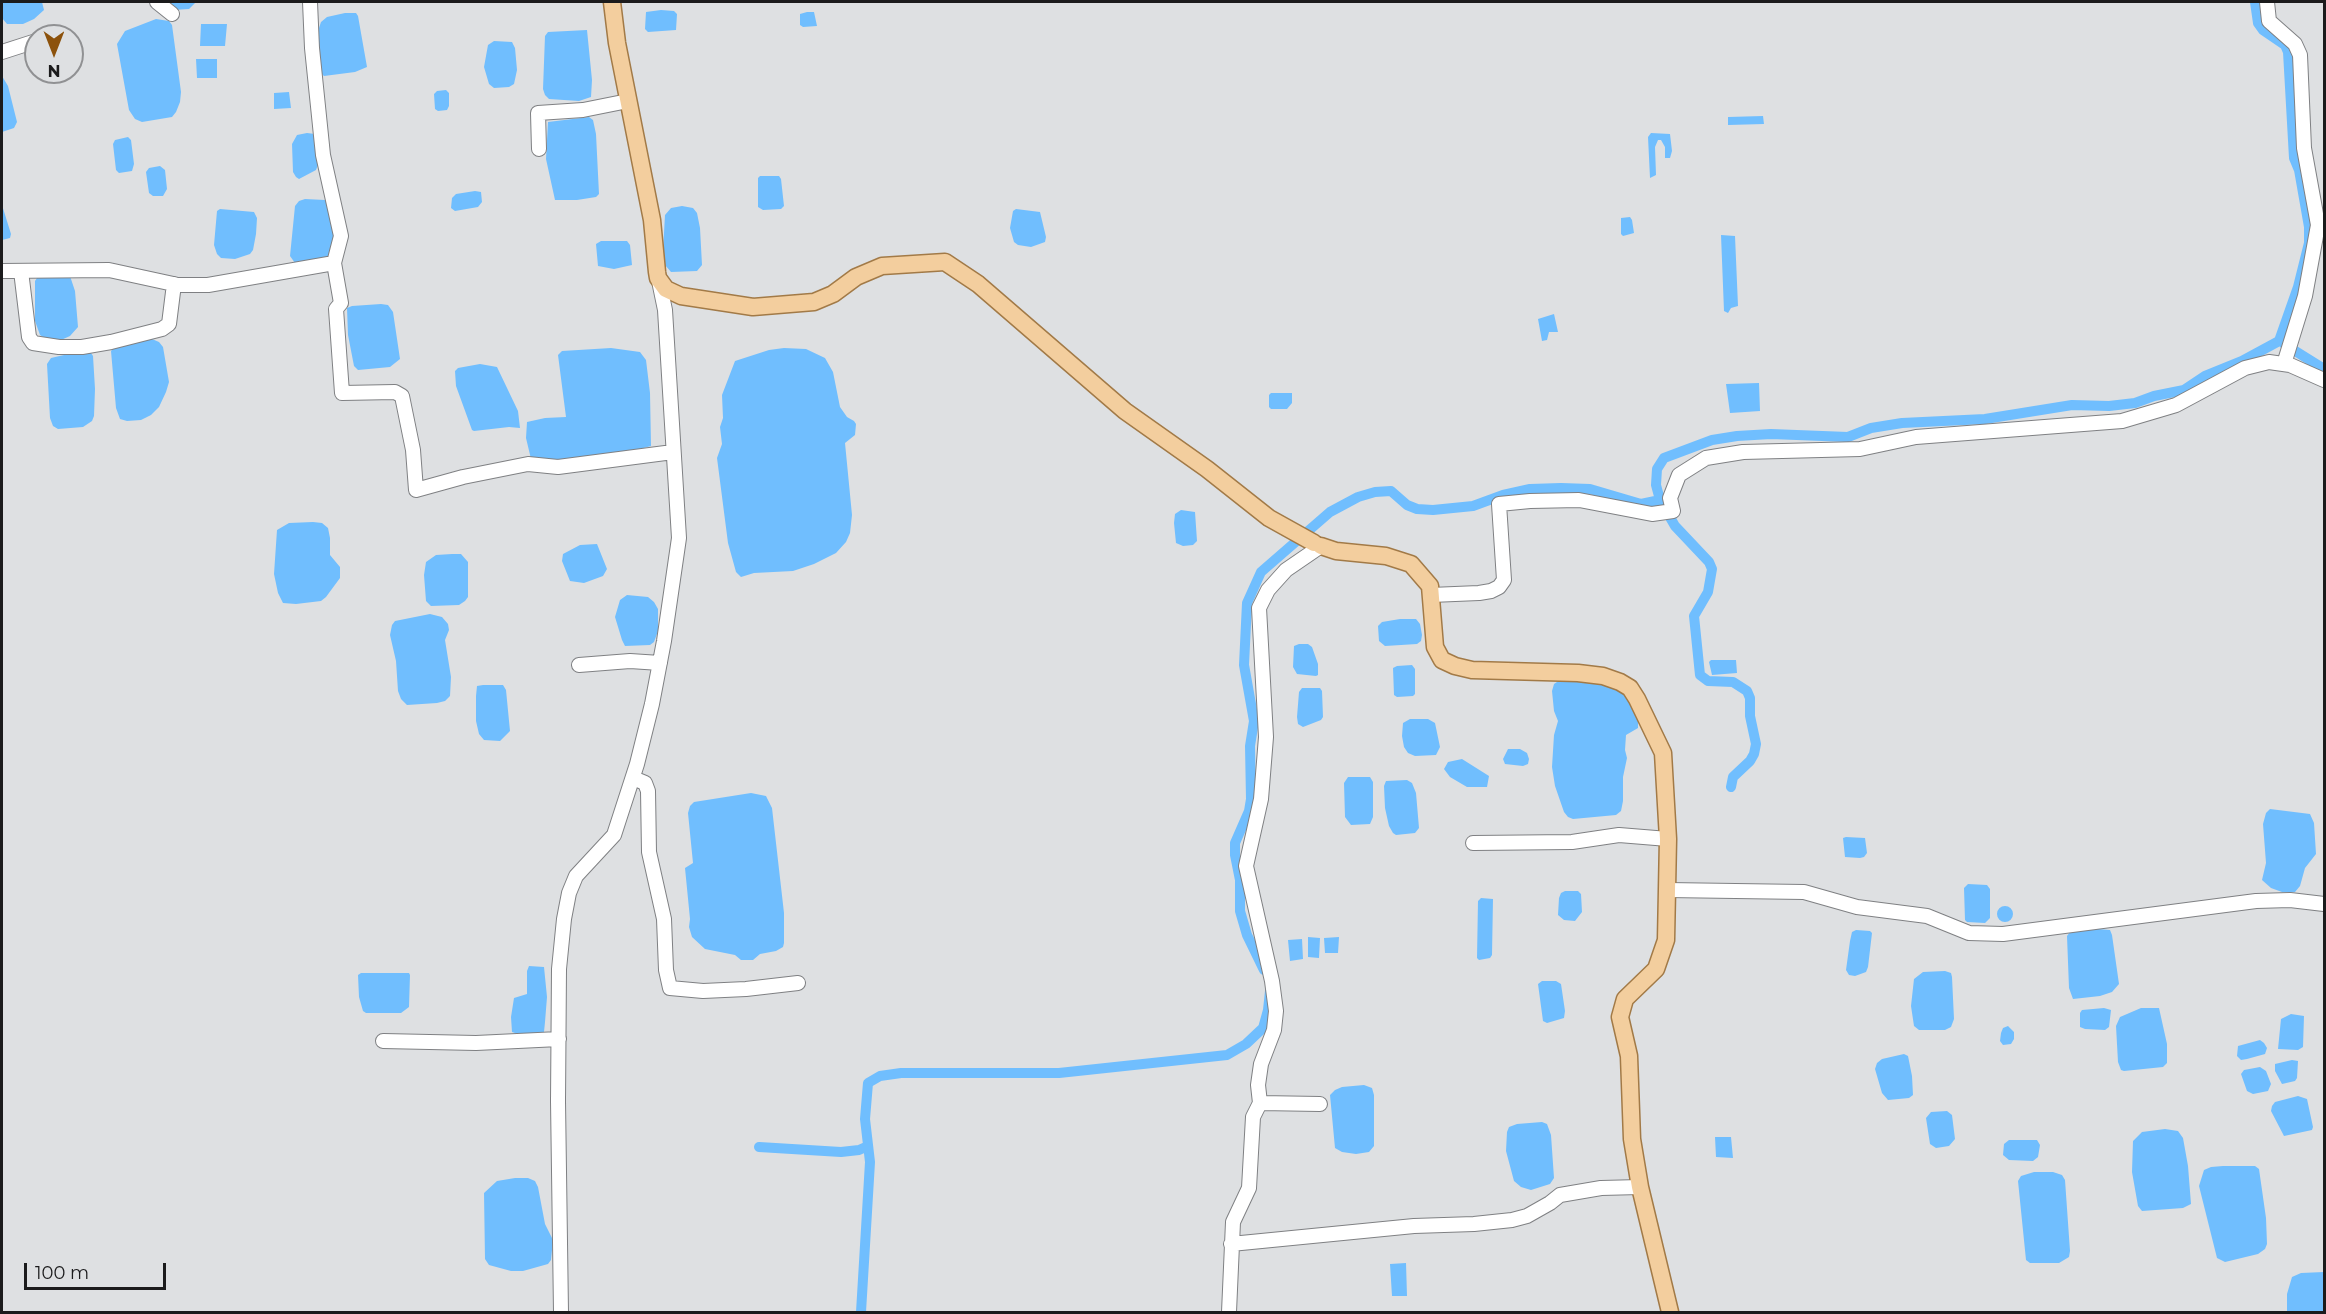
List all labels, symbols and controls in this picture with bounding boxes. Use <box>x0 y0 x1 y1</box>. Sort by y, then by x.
north arrow <box>24 24 84 84</box>
text: N <box>48 61 60 80</box>
scale bar <box>27 1251 170 1289</box>
text: 100 m <box>35 1262 89 1284</box>

